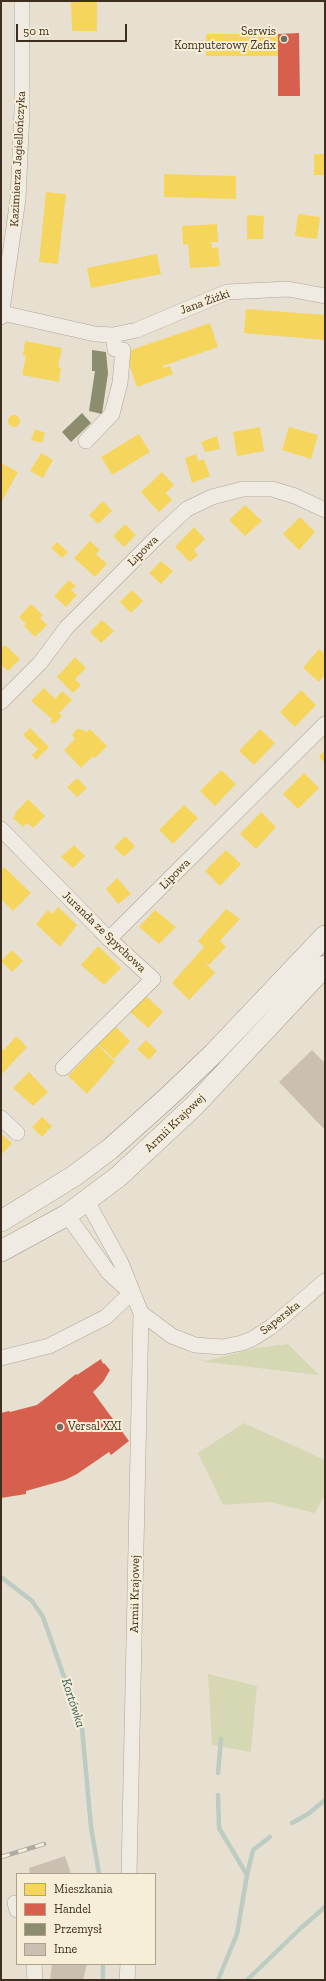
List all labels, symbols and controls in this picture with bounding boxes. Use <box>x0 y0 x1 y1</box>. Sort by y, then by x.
scale bar <box>18 16 129 42</box>
text: 50 m <box>23 24 49 38</box>
place label: Serwis Komputerowy Zefix <box>174 25 276 53</box>
marker: Serwis Komputerowy Zefix <box>279 34 289 44</box>
street label: Kazimierza Jagiellończyka <box>7 91 29 227</box>
street label: Jana Żiżki <box>178 286 232 318</box>
street label: Lipowa <box>125 533 161 569</box>
street label: Lipowa <box>157 856 193 892</box>
street label: Juranda ze Spychowa <box>59 888 149 976</box>
street label: Armii Krajowej <box>142 1091 208 1155</box>
street label: Saperska <box>257 1298 303 1338</box>
place label: Versal XXI <box>68 1420 122 1434</box>
marker: Versal XXI <box>55 1422 65 1432</box>
street label: Armii Krajowej <box>127 1555 143 1633</box>
water label: Kortówka <box>58 1677 88 1729</box>
legend <box>16 1873 156 1965</box>
text: Mieszkania <box>54 1882 112 1896</box>
text: Handel <box>54 1902 91 1916</box>
text: Przemysł <box>54 1922 102 1936</box>
text: Inne <box>54 1942 77 1956</box>

